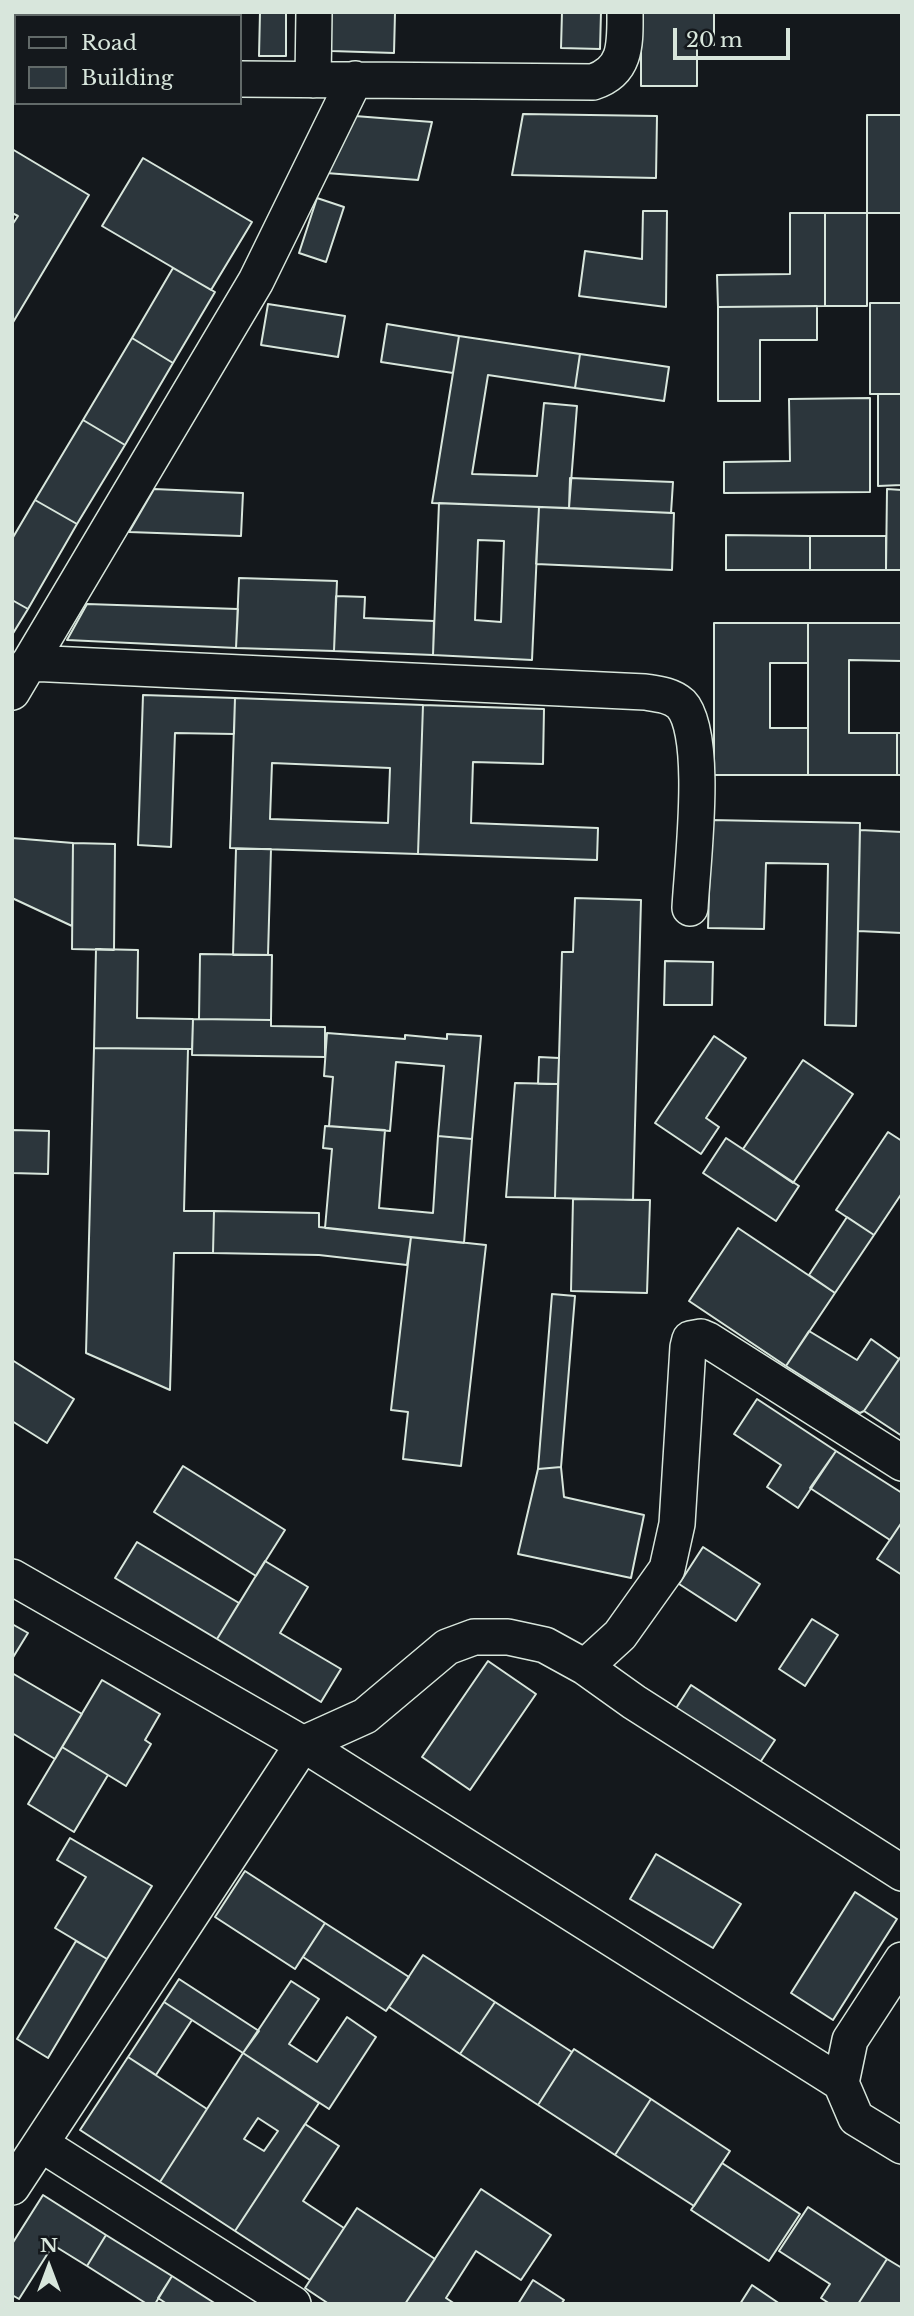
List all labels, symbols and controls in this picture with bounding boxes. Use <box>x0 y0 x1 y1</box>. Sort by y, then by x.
legend <box>14 14 242 105</box>
scale bar <box>676 14 793 58</box>
text: 20 m <box>686 27 743 53</box>
text: Road <box>81 30 137 56</box>
text: Building <box>81 65 173 91</box>
north arrow <box>14 2232 84 2302</box>
text: N <box>40 2234 58 2257</box>

